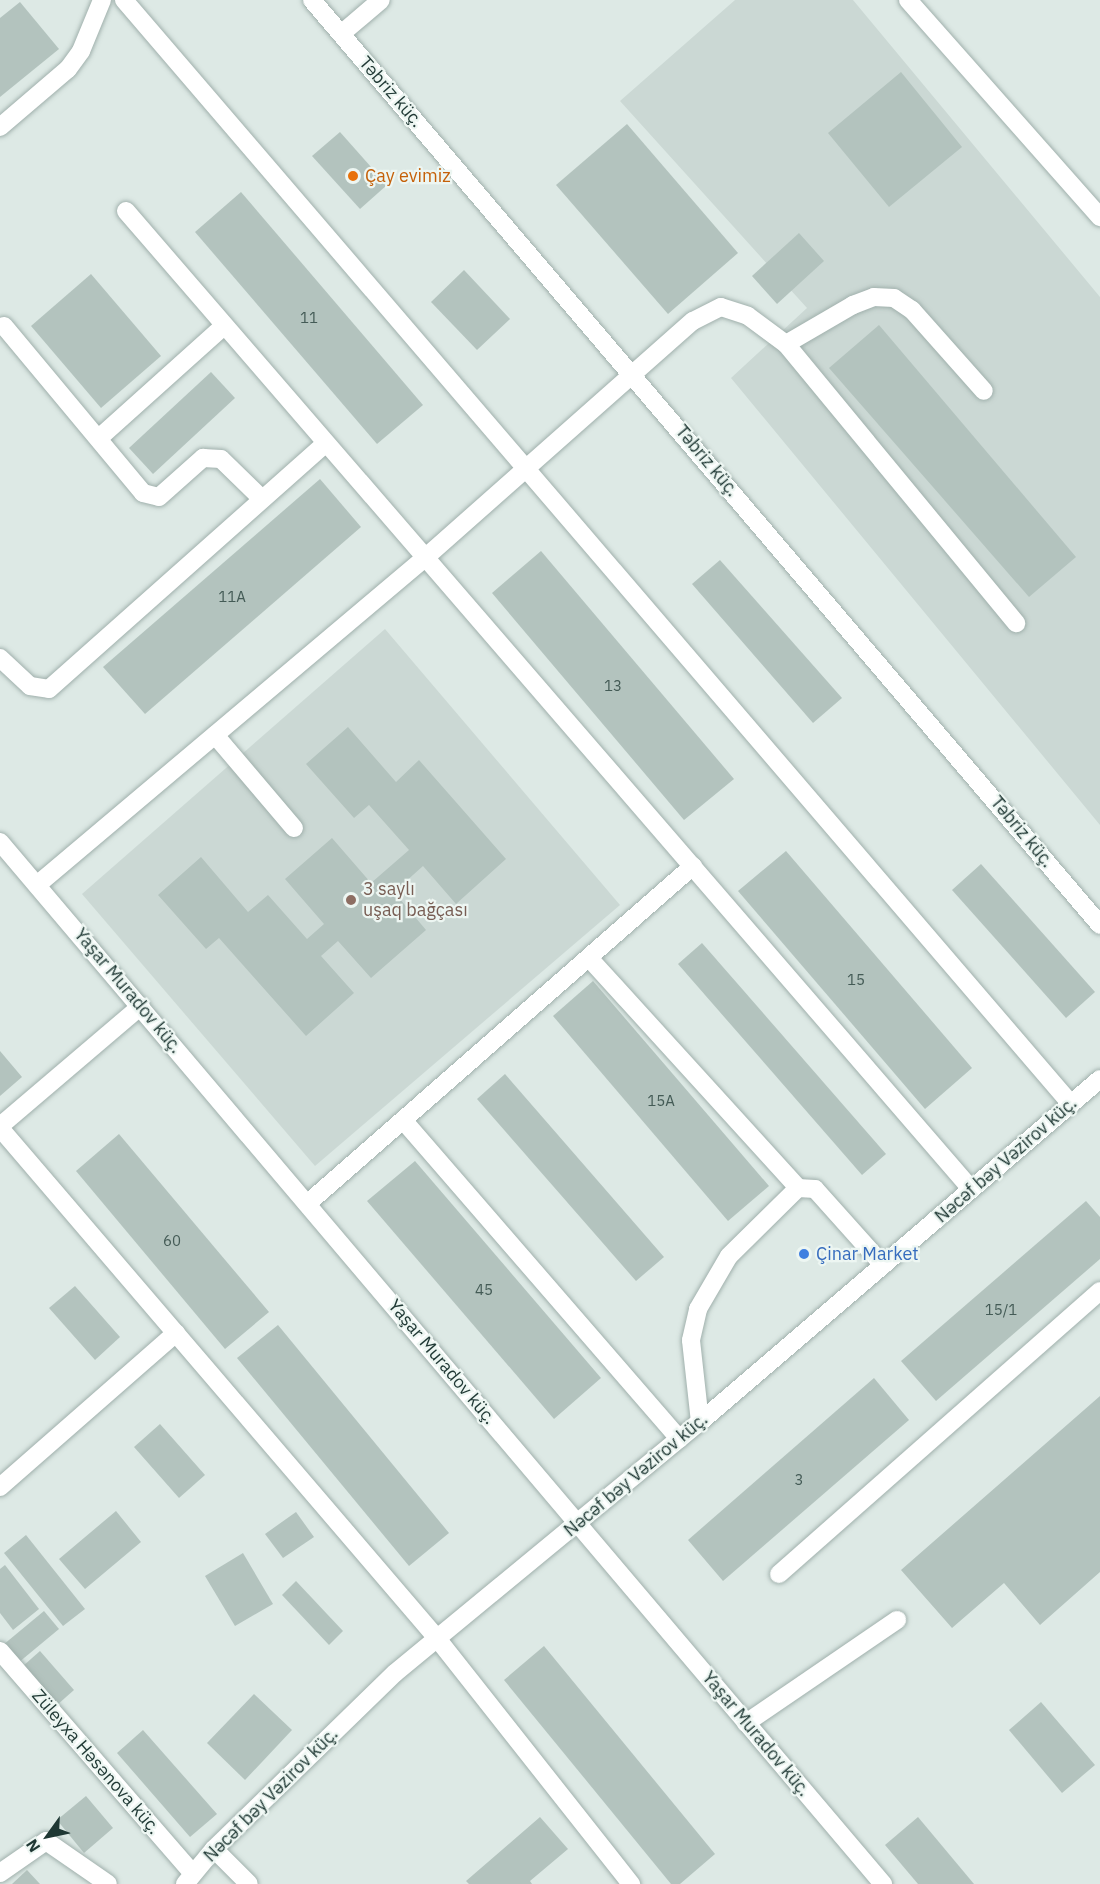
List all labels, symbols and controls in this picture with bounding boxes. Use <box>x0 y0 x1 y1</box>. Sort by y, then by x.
street label: Təbriz küç. <box>354 52 428 132</box>
place label: Çay evimiz <box>365 165 451 187</box>
marker: Çay evimiz <box>346 169 360 183</box>
house number: 11 <box>300 309 318 327</box>
street label: Təbriz küç. <box>671 421 743 501</box>
house number: 11A <box>218 588 246 606</box>
house number: 13 <box>604 677 622 695</box>
street label: Təbriz küç. <box>986 792 1058 872</box>
place label: 3 saylı uşaq bağçası <box>363 879 468 922</box>
marker: 3 saylı uşaq bağçası <box>344 893 358 907</box>
street label: Yaşar Muradov küç. <box>69 924 187 1058</box>
house number: 15 <box>847 971 865 989</box>
house number: 15A <box>647 1092 675 1110</box>
street label: Nəcəf bəy Vəzirov küç. <box>931 1092 1081 1228</box>
house number: 60 <box>163 1232 181 1250</box>
place label: Çinar Market <box>816 1243 919 1265</box>
marker: Çinar Market <box>797 1247 811 1261</box>
house number: 45 <box>475 1281 493 1299</box>
street label: Yaşar Muradov küç. <box>383 1295 501 1429</box>
house number: 15/1 <box>985 1301 1017 1319</box>
street label: Nəcəf bəy Vəzirov küç. <box>560 1409 712 1541</box>
house number: 3 <box>795 1471 803 1489</box>
street label: Yaşar Muradov küç. <box>697 1667 815 1801</box>
street label: Züleyxa Həsənova küç. <box>27 1685 165 1839</box>
street label: Nəcəf bəy Vəzirov küç. <box>199 1723 343 1867</box>
north arrow <box>18 1806 78 1866</box>
text: N <box>21 1835 44 1856</box>

